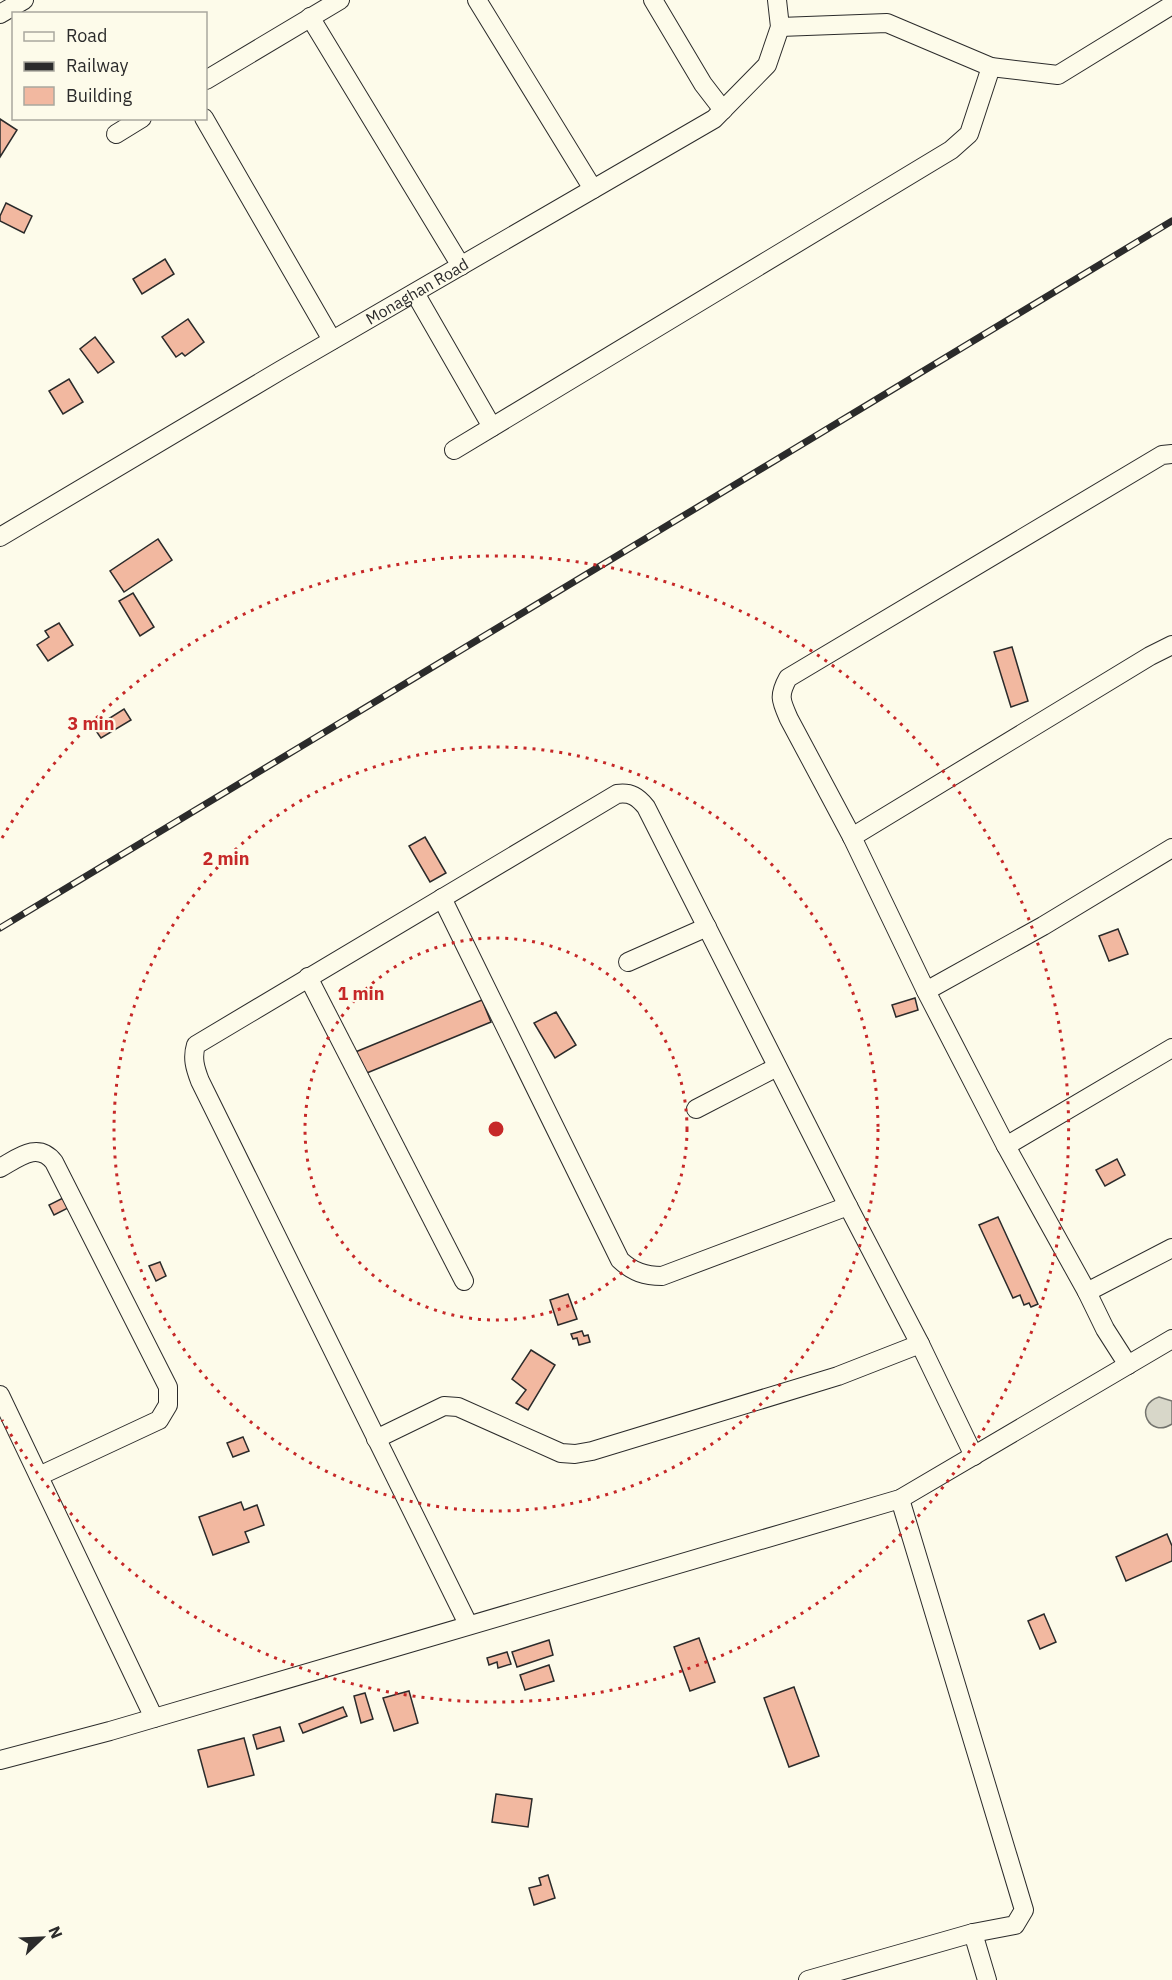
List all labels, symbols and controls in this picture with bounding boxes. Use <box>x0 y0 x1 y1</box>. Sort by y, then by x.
legend <box>12 12 207 120</box>
text: Road <box>66 24 107 47</box>
text: Railway <box>66 54 128 77</box>
text: Building <box>66 84 133 107</box>
street label: Monaghan Road <box>362 254 472 329</box>
text: 3 min <box>67 712 115 735</box>
text: 2 min <box>202 847 250 870</box>
text: 1 min <box>337 982 385 1005</box>
centre of rings <box>486 1119 506 1139</box>
north arrow <box>12 1908 72 1968</box>
text: N <box>44 1923 67 1941</box>

